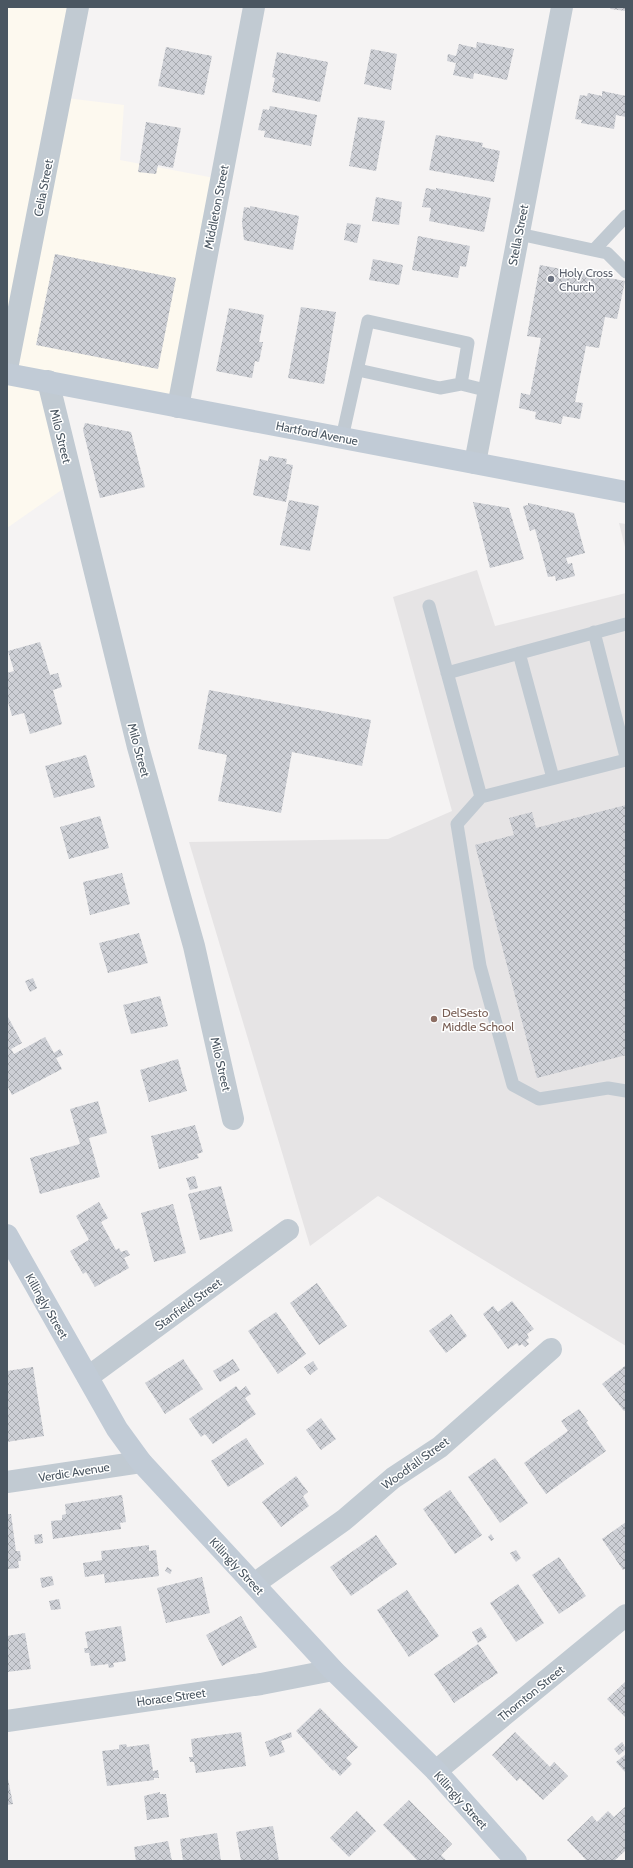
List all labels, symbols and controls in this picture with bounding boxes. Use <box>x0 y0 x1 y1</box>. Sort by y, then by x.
street label: Celia Street <box>30 158 56 218</box>
street label: Middleton Street <box>201 164 231 250</box>
street label: Stella Street <box>505 203 531 267</box>
place label: Holy Cross Church <box>559 265 613 294</box>
marker: Holy Cross Church <box>546 274 556 284</box>
street label: Milo Street <box>47 407 75 465</box>
street label: Hartford Avenue <box>275 418 359 448</box>
street label: Milo Street <box>125 721 153 779</box>
place label: DelSesto Middle School <box>442 1005 514 1034</box>
marker: DelSesto Middle School <box>429 1014 439 1024</box>
street label: Milo Street <box>207 1035 235 1093</box>
street label: Killingly Street <box>22 1271 72 1341</box>
street label: Stanfield Street <box>152 1275 224 1333</box>
street label: Woodfall Street <box>378 1434 452 1492</box>
street label: Verdic Avenue <box>37 1459 111 1485</box>
street label: Killingly Street <box>207 1534 267 1598</box>
street label: Thornton Street <box>495 1662 567 1724</box>
street label: Horace Street <box>136 1685 206 1709</box>
street label: Killingly Street <box>431 1768 491 1832</box>

